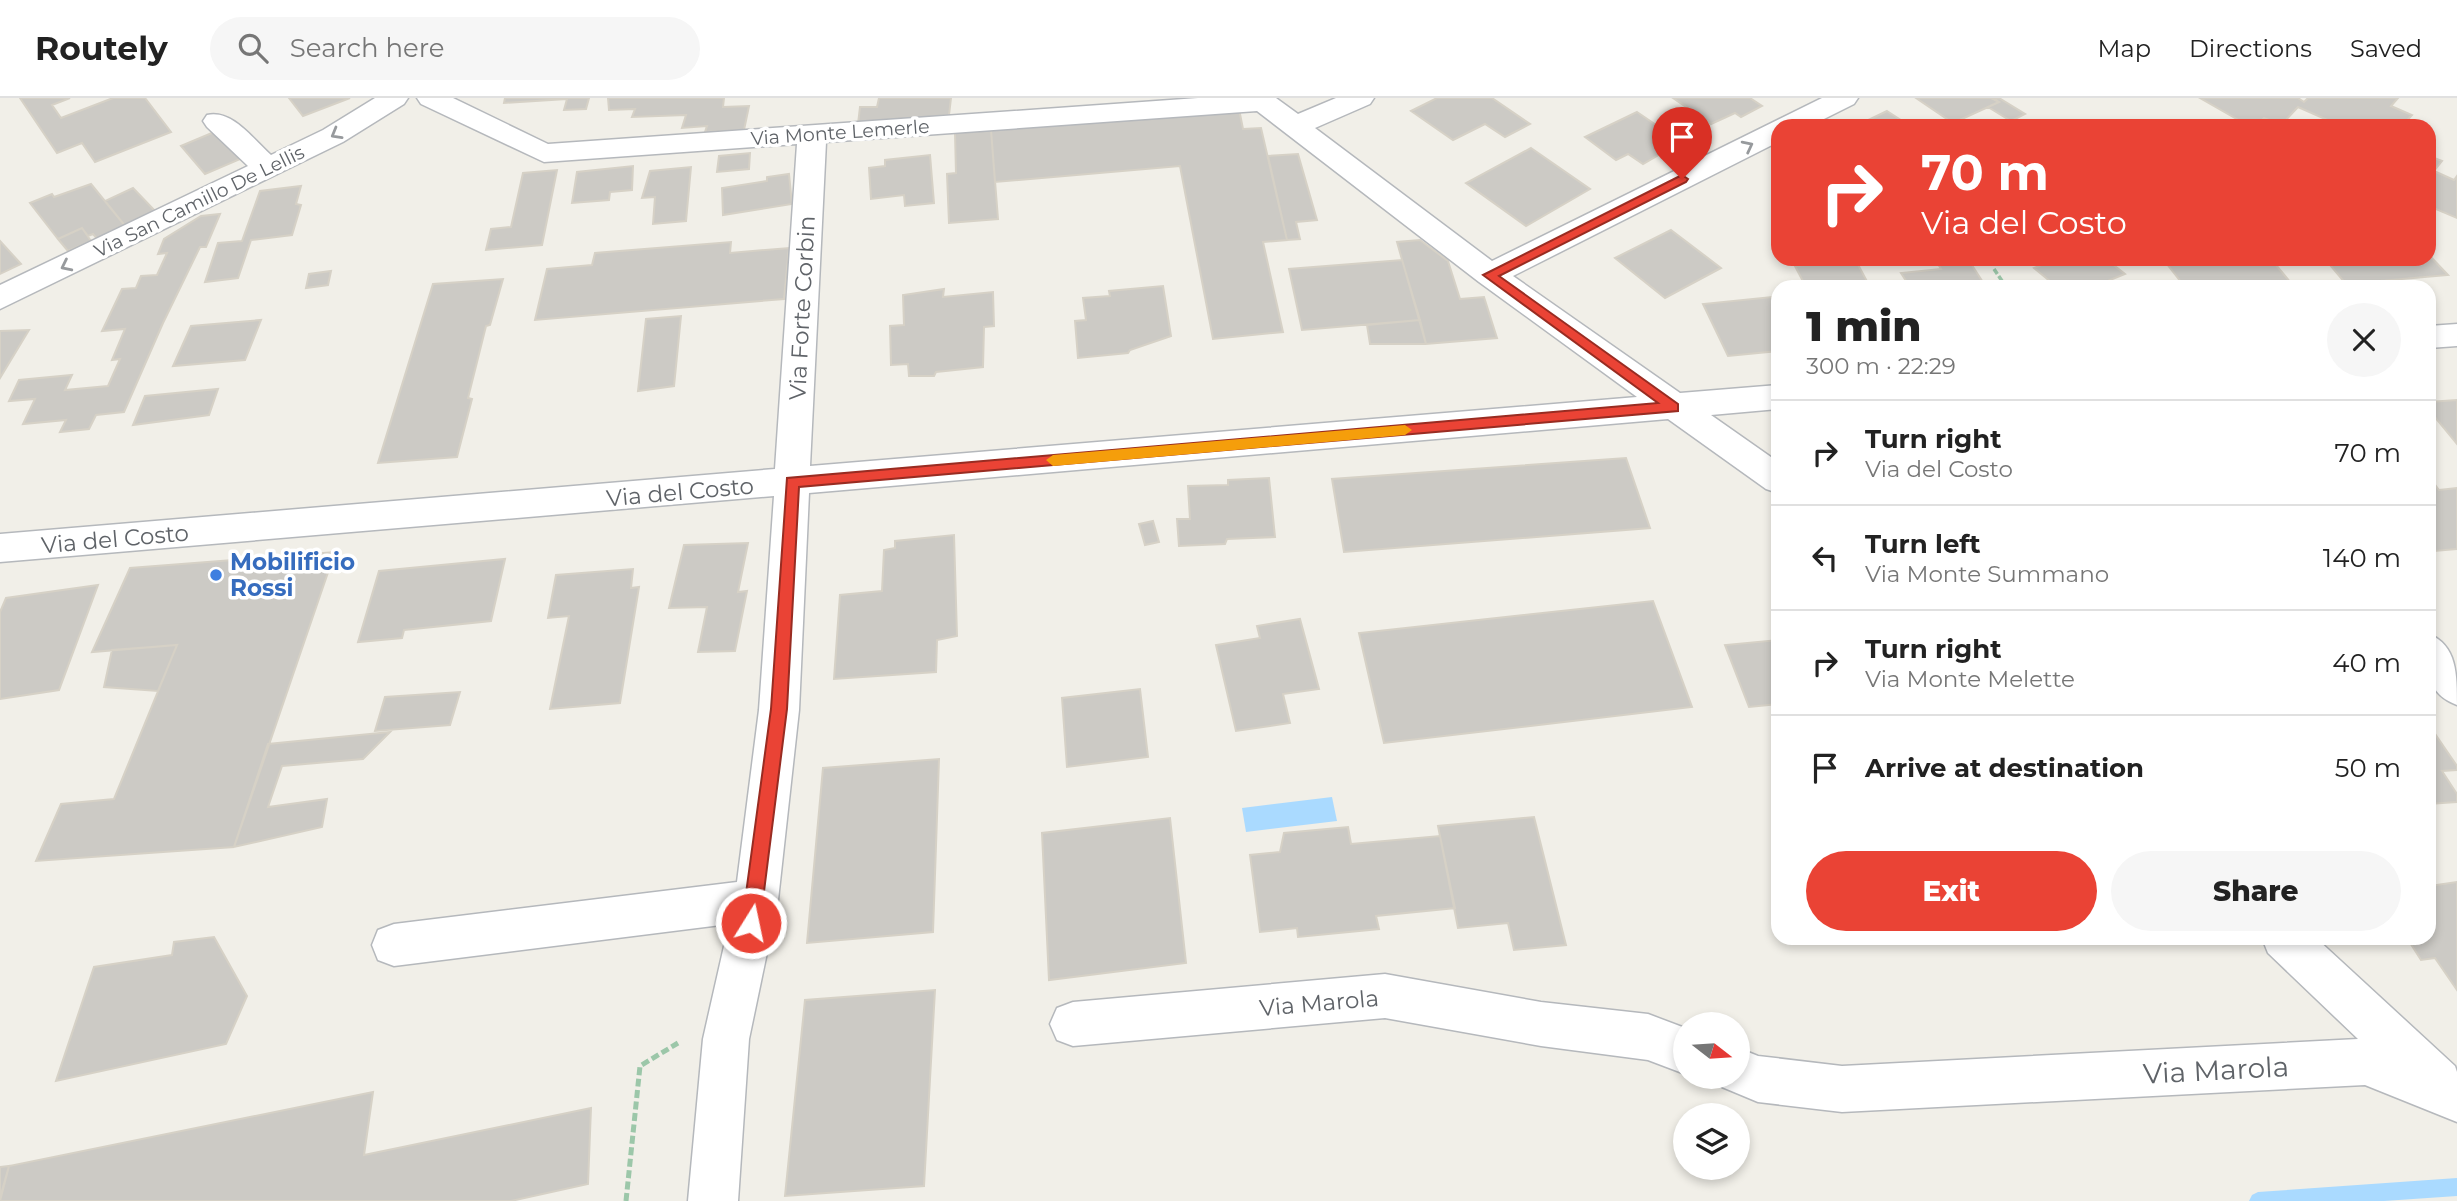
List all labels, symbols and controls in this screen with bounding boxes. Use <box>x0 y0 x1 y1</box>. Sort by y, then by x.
search box <box>210 17 700 80</box>
text: Routely <box>35 28 168 68</box>
icon: search <box>234 29 272 67</box>
text: Search here <box>290 32 445 64</box>
text: Map <box>2098 34 2151 63</box>
text: Directions <box>2189 34 2312 63</box>
text: Saved <box>2350 34 2422 63</box>
pin <box>1652 107 1712 179</box>
street label: Via Monte Lemerle <box>750 115 930 150</box>
icon: arrive <box>1663 118 1701 156</box>
one-way arrow <box>331 126 343 139</box>
street label: Via San Camillo De Lellis <box>90 140 308 262</box>
one-way arrow <box>1741 140 1753 154</box>
text: 70 m <box>1921 143 2049 202</box>
icon: right <box>1806 147 1897 238</box>
text: Via del Costo <box>1921 203 2127 242</box>
street label: Via Forte Corbin <box>783 215 821 401</box>
one-way arrow <box>61 258 73 272</box>
text: 1 min <box>1806 300 1922 352</box>
button: close <box>2327 303 2401 377</box>
text: 300 m · 22:29 <box>1806 352 1956 380</box>
text: Turn right <box>1865 423 2001 455</box>
icon: right <box>1806 434 1844 472</box>
text: 70 m <box>2335 437 2401 469</box>
text: Via del Costo <box>1865 455 2013 483</box>
street label: Via del Costo <box>605 472 755 512</box>
street label: Via del Costo <box>40 519 190 559</box>
text: Turn left <box>1865 528 1981 560</box>
icon: left <box>1806 539 1844 577</box>
text: 140 m <box>2323 542 2401 574</box>
place label: Mobilificio Rossi <box>230 548 355 602</box>
text: Via Monte Summano <box>1865 560 2109 588</box>
marker: Mobilificio Rossi <box>208 567 224 583</box>
text: Turn right <box>1865 633 2001 665</box>
icon: right <box>1806 644 1844 682</box>
text: 40 m <box>2332 647 2401 679</box>
text: Via Monte Melette <box>1865 665 2075 693</box>
icon: arrive <box>1806 749 1844 787</box>
text: Arrive at destination <box>1865 752 2144 784</box>
text: 50 m <box>2335 752 2401 784</box>
button: Exit <box>1806 851 2097 931</box>
button: Share <box>2111 851 2401 931</box>
position arrow <box>714 886 788 960</box>
street label: Via Marola <box>1258 984 1380 1022</box>
north arrow <box>1673 1012 1750 1088</box>
map controls <box>1673 1012 1750 1180</box>
street label: Via Marola <box>2142 1049 2290 1091</box>
button: layers <box>1673 1103 1750 1180</box>

